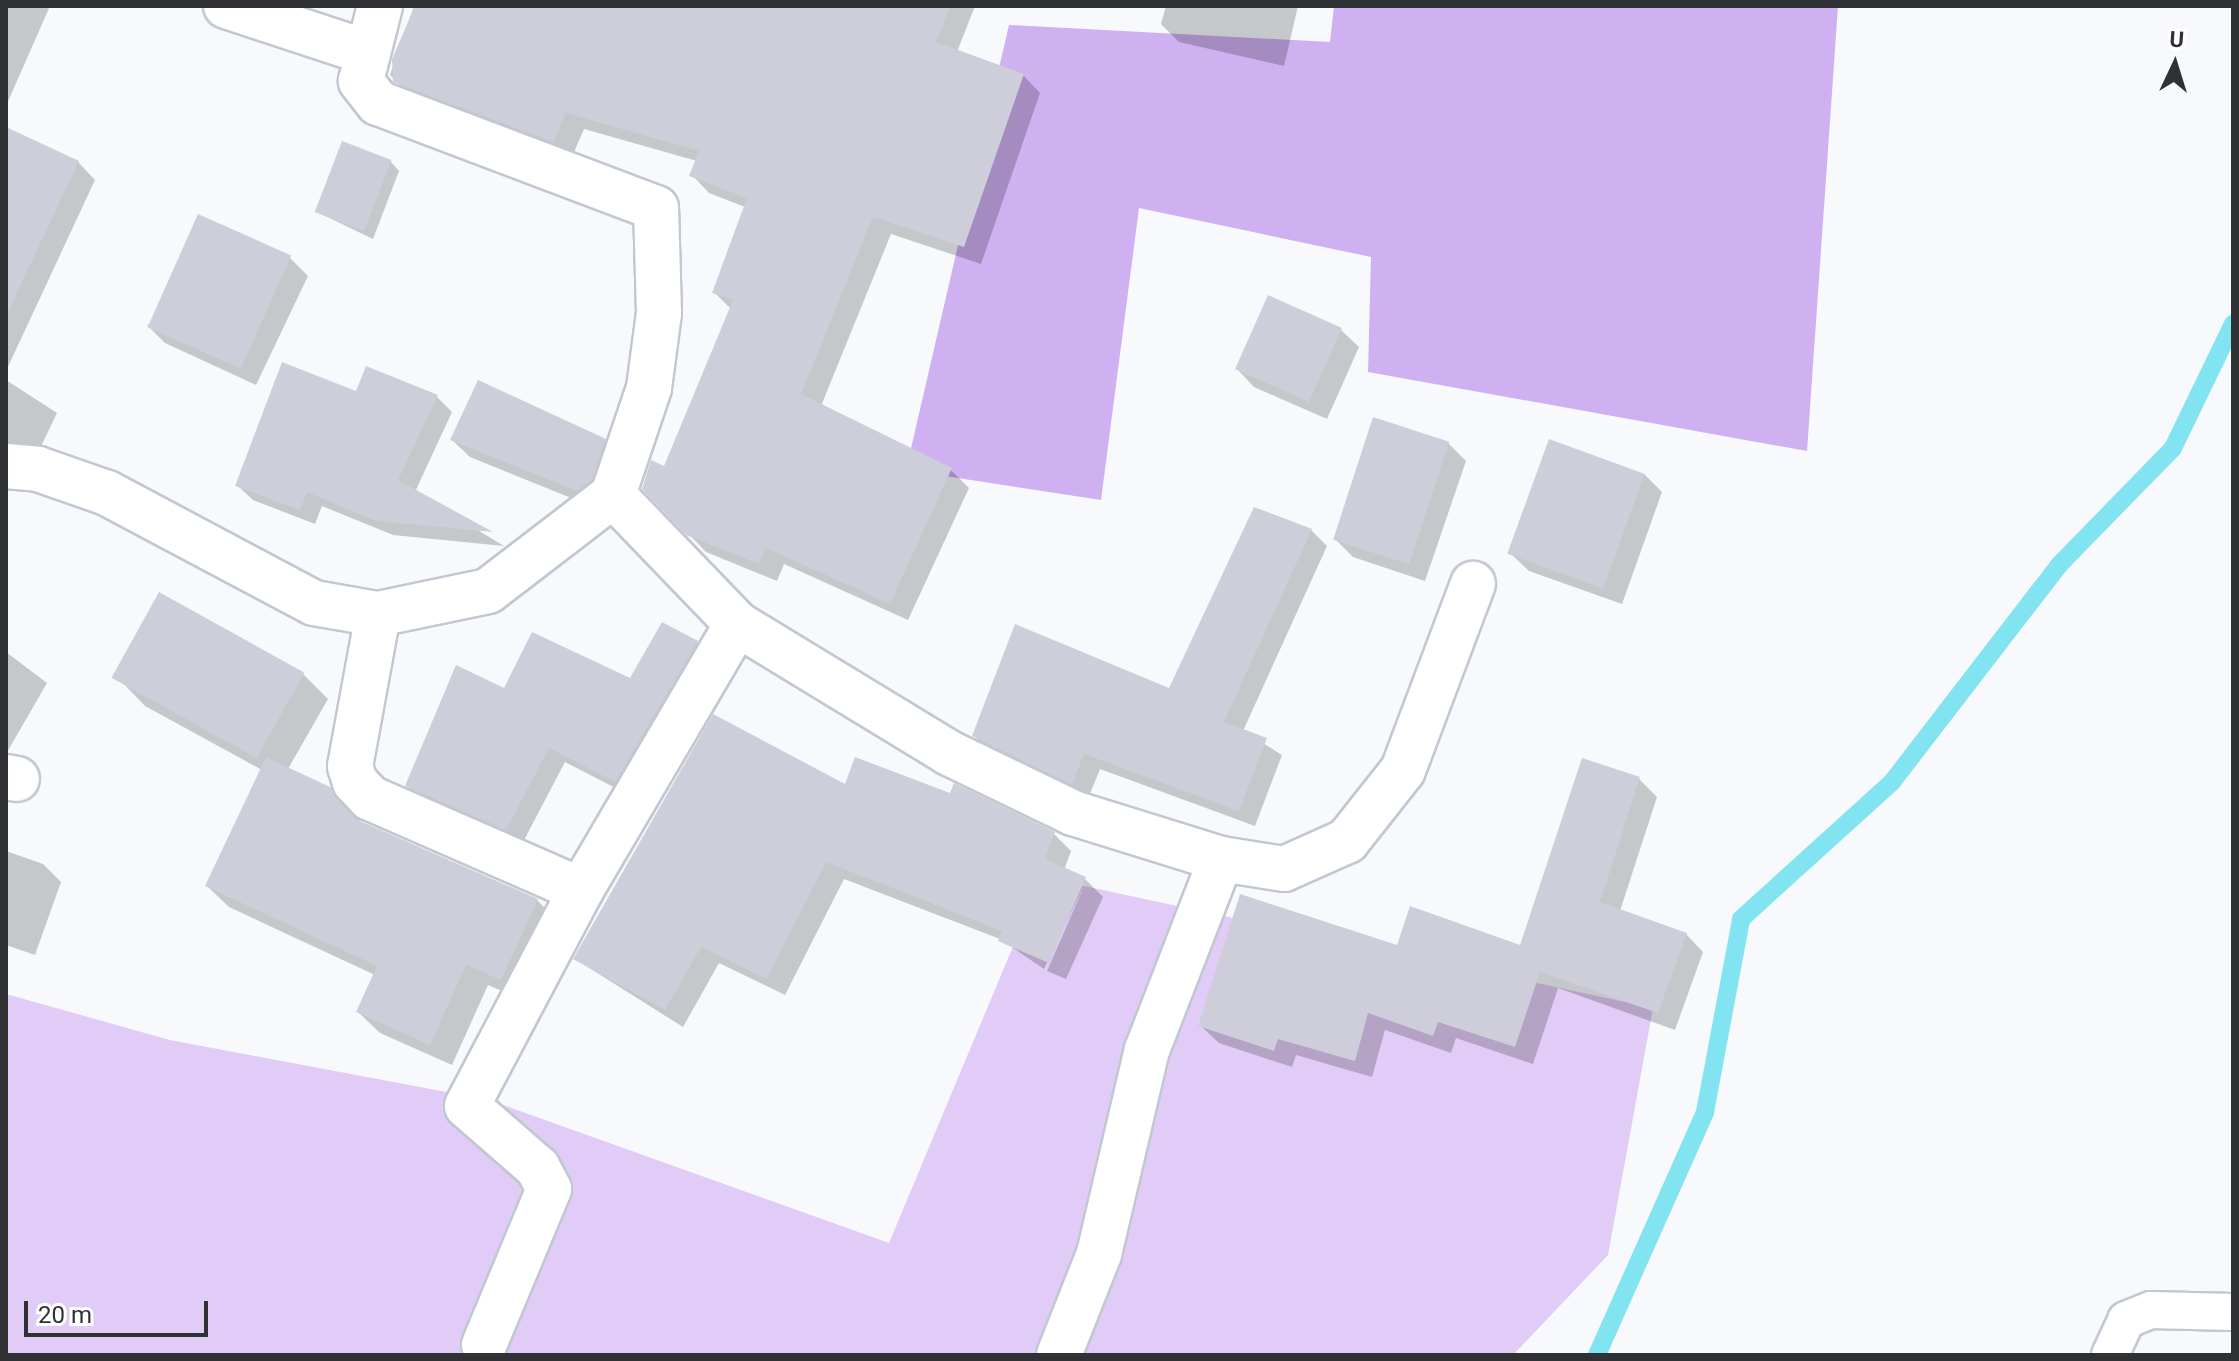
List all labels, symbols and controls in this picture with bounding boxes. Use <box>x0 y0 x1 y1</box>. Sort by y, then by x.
north arrow <box>2135 24 2215 104</box>
text: U <box>2169 27 2185 53</box>
scale bar <box>28 1285 212 1335</box>
text: 20 m <box>38 1301 92 1329</box>

